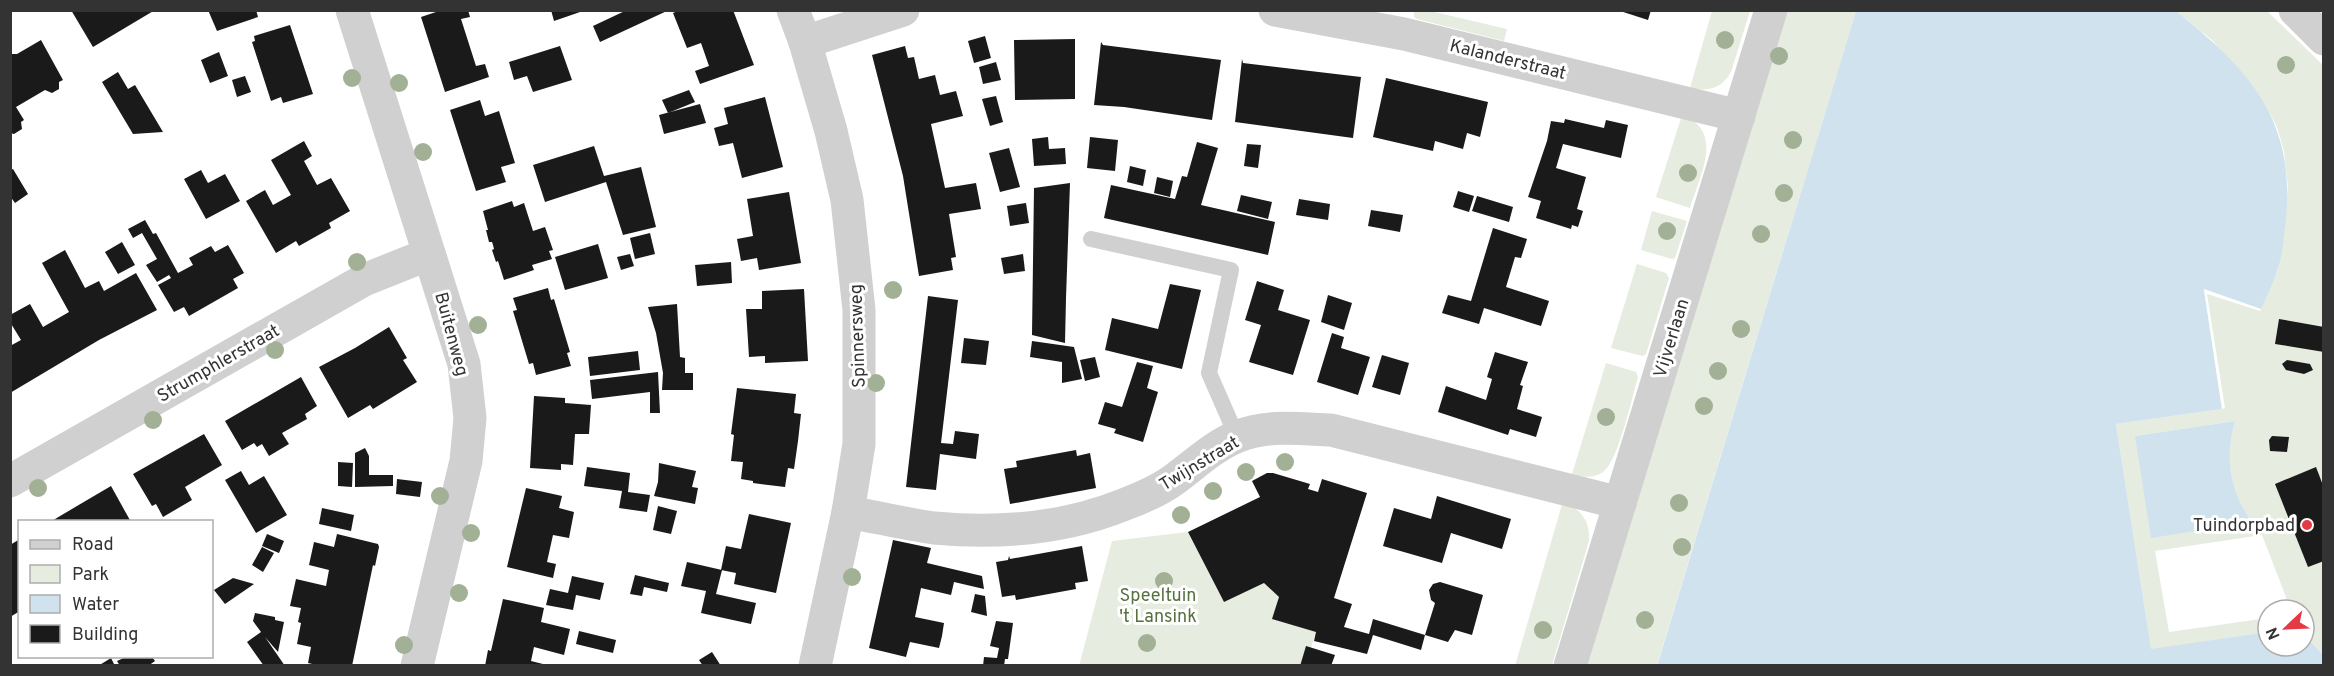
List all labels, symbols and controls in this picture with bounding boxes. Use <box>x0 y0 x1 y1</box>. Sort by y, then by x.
street label: Kalanderstraat <box>1447 35 1568 86</box>
street label: Spinnersweg <box>845 284 872 388</box>
street label: Buitenweg <box>428 290 473 379</box>
street label: Vijverlaan <box>1650 296 1695 381</box>
street label: Strumphlerstraat <box>153 320 284 409</box>
street label: Twijnstraat <box>1156 432 1244 497</box>
place label: Tuindorpbad <box>2193 515 2295 538</box>
marker: Tuindorpbad <box>2300 518 2314 532</box>
legend <box>18 520 213 658</box>
text: Road <box>72 534 114 557</box>
text: Park <box>72 564 109 587</box>
park label: Speeltuin 't Lansink <box>1119 585 1197 629</box>
text: Water <box>72 594 119 617</box>
north arrow <box>2256 598 2316 658</box>
text: Building <box>72 624 138 647</box>
text: N <box>2263 624 2285 642</box>

